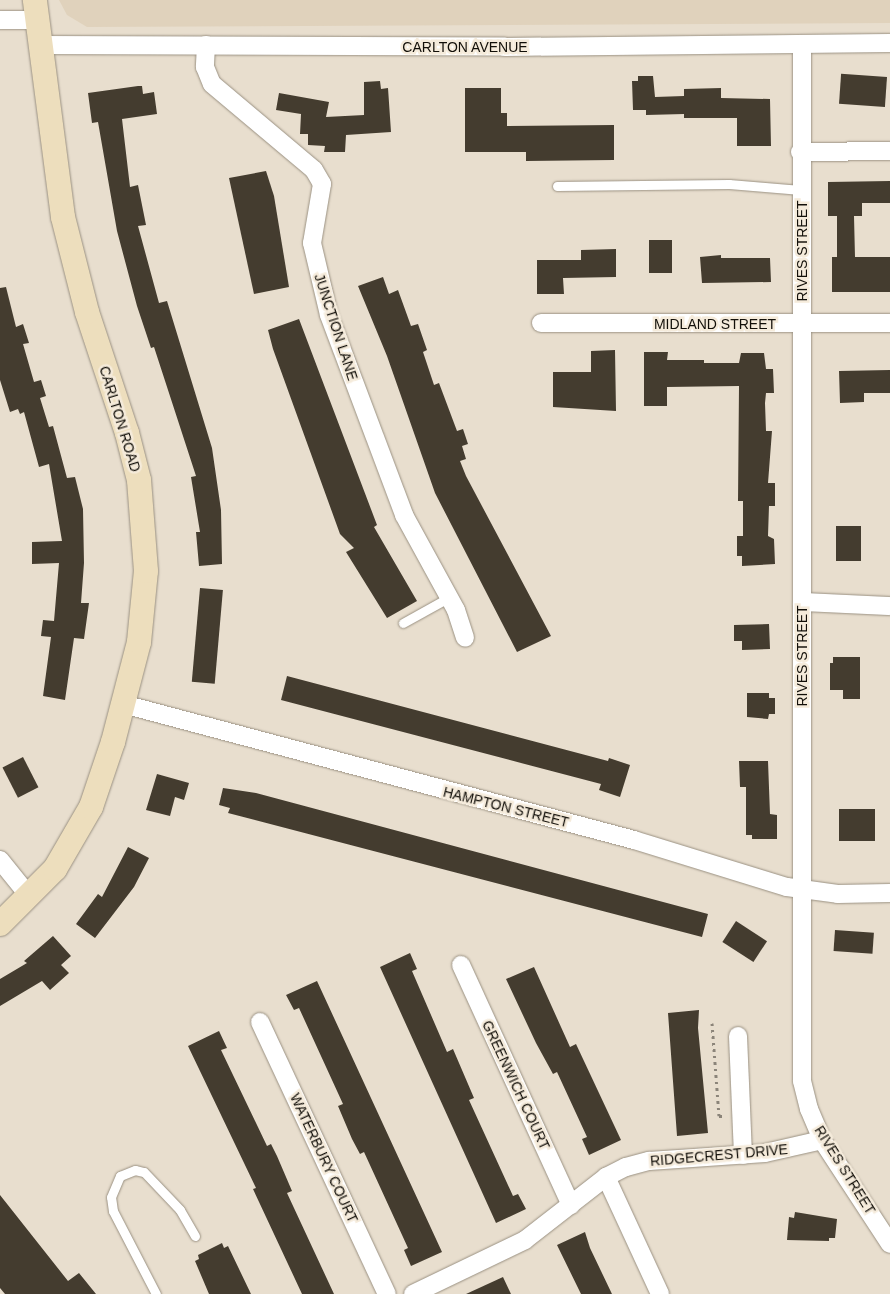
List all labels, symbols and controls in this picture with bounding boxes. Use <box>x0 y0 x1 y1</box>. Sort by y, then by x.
street label: CARLTON AVENUE <box>402 39 528 55</box>
street label: RIVES STREET <box>794 200 810 302</box>
street label: JUNCTION LANE <box>311 272 361 382</box>
street label: MIDLAND STREET <box>654 316 776 332</box>
street label: CARLTON ROAD <box>96 364 144 474</box>
street label: RIVES STREET <box>794 605 810 707</box>
street label: HAMPTON STREET <box>441 783 571 831</box>
street label: GREENWICH COURT <box>479 1018 553 1152</box>
street label: WATERBURY COURT <box>287 1091 361 1225</box>
street label: RIVES STREET <box>811 1123 879 1217</box>
street label: RIDGECREST DRIVE <box>649 1141 789 1169</box>

